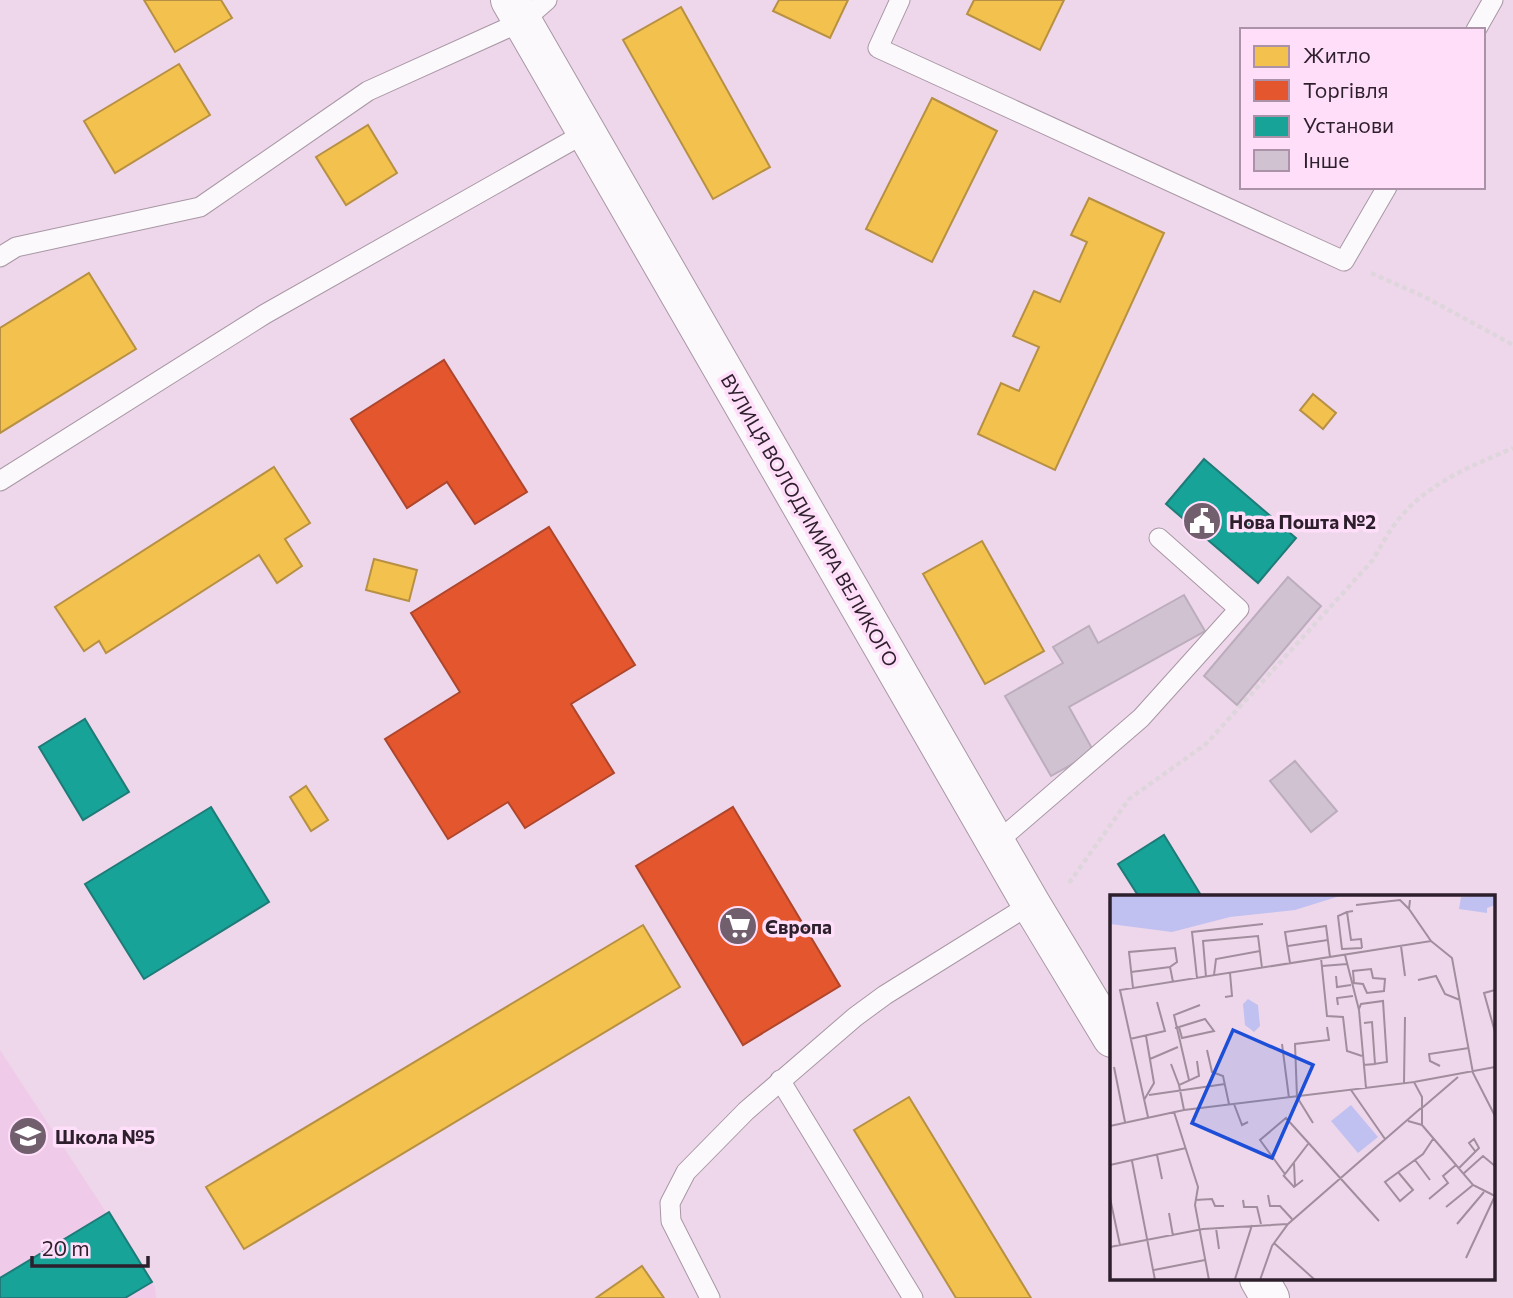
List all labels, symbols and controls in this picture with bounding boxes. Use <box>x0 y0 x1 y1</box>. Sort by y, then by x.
legend <box>1240 28 1485 189</box>
text: Житло <box>1303 42 1371 67</box>
text: Торгівля <box>1303 77 1389 102</box>
text: Установи <box>1303 112 1394 137</box>
text: Інше <box>1303 147 1349 172</box>
street label: ВУЛИЦЯ ВОЛОДИМИРА ВЕЛИКОГО <box>716 369 904 671</box>
public building icon: Нова Пошта №2 <box>1181 500 1223 542</box>
place label: Нова Пошта №2 <box>1229 510 1376 533</box>
inset map <box>1110 895 1496 1280</box>
supermarket icon: Європа <box>717 905 759 947</box>
place label: Європа <box>765 915 832 938</box>
school or university icon: Школа №5 <box>7 1115 49 1157</box>
place label: Школа №5 <box>55 1125 155 1148</box>
scale bar <box>32 1224 147 1268</box>
text: 20 m <box>42 1235 90 1260</box>

